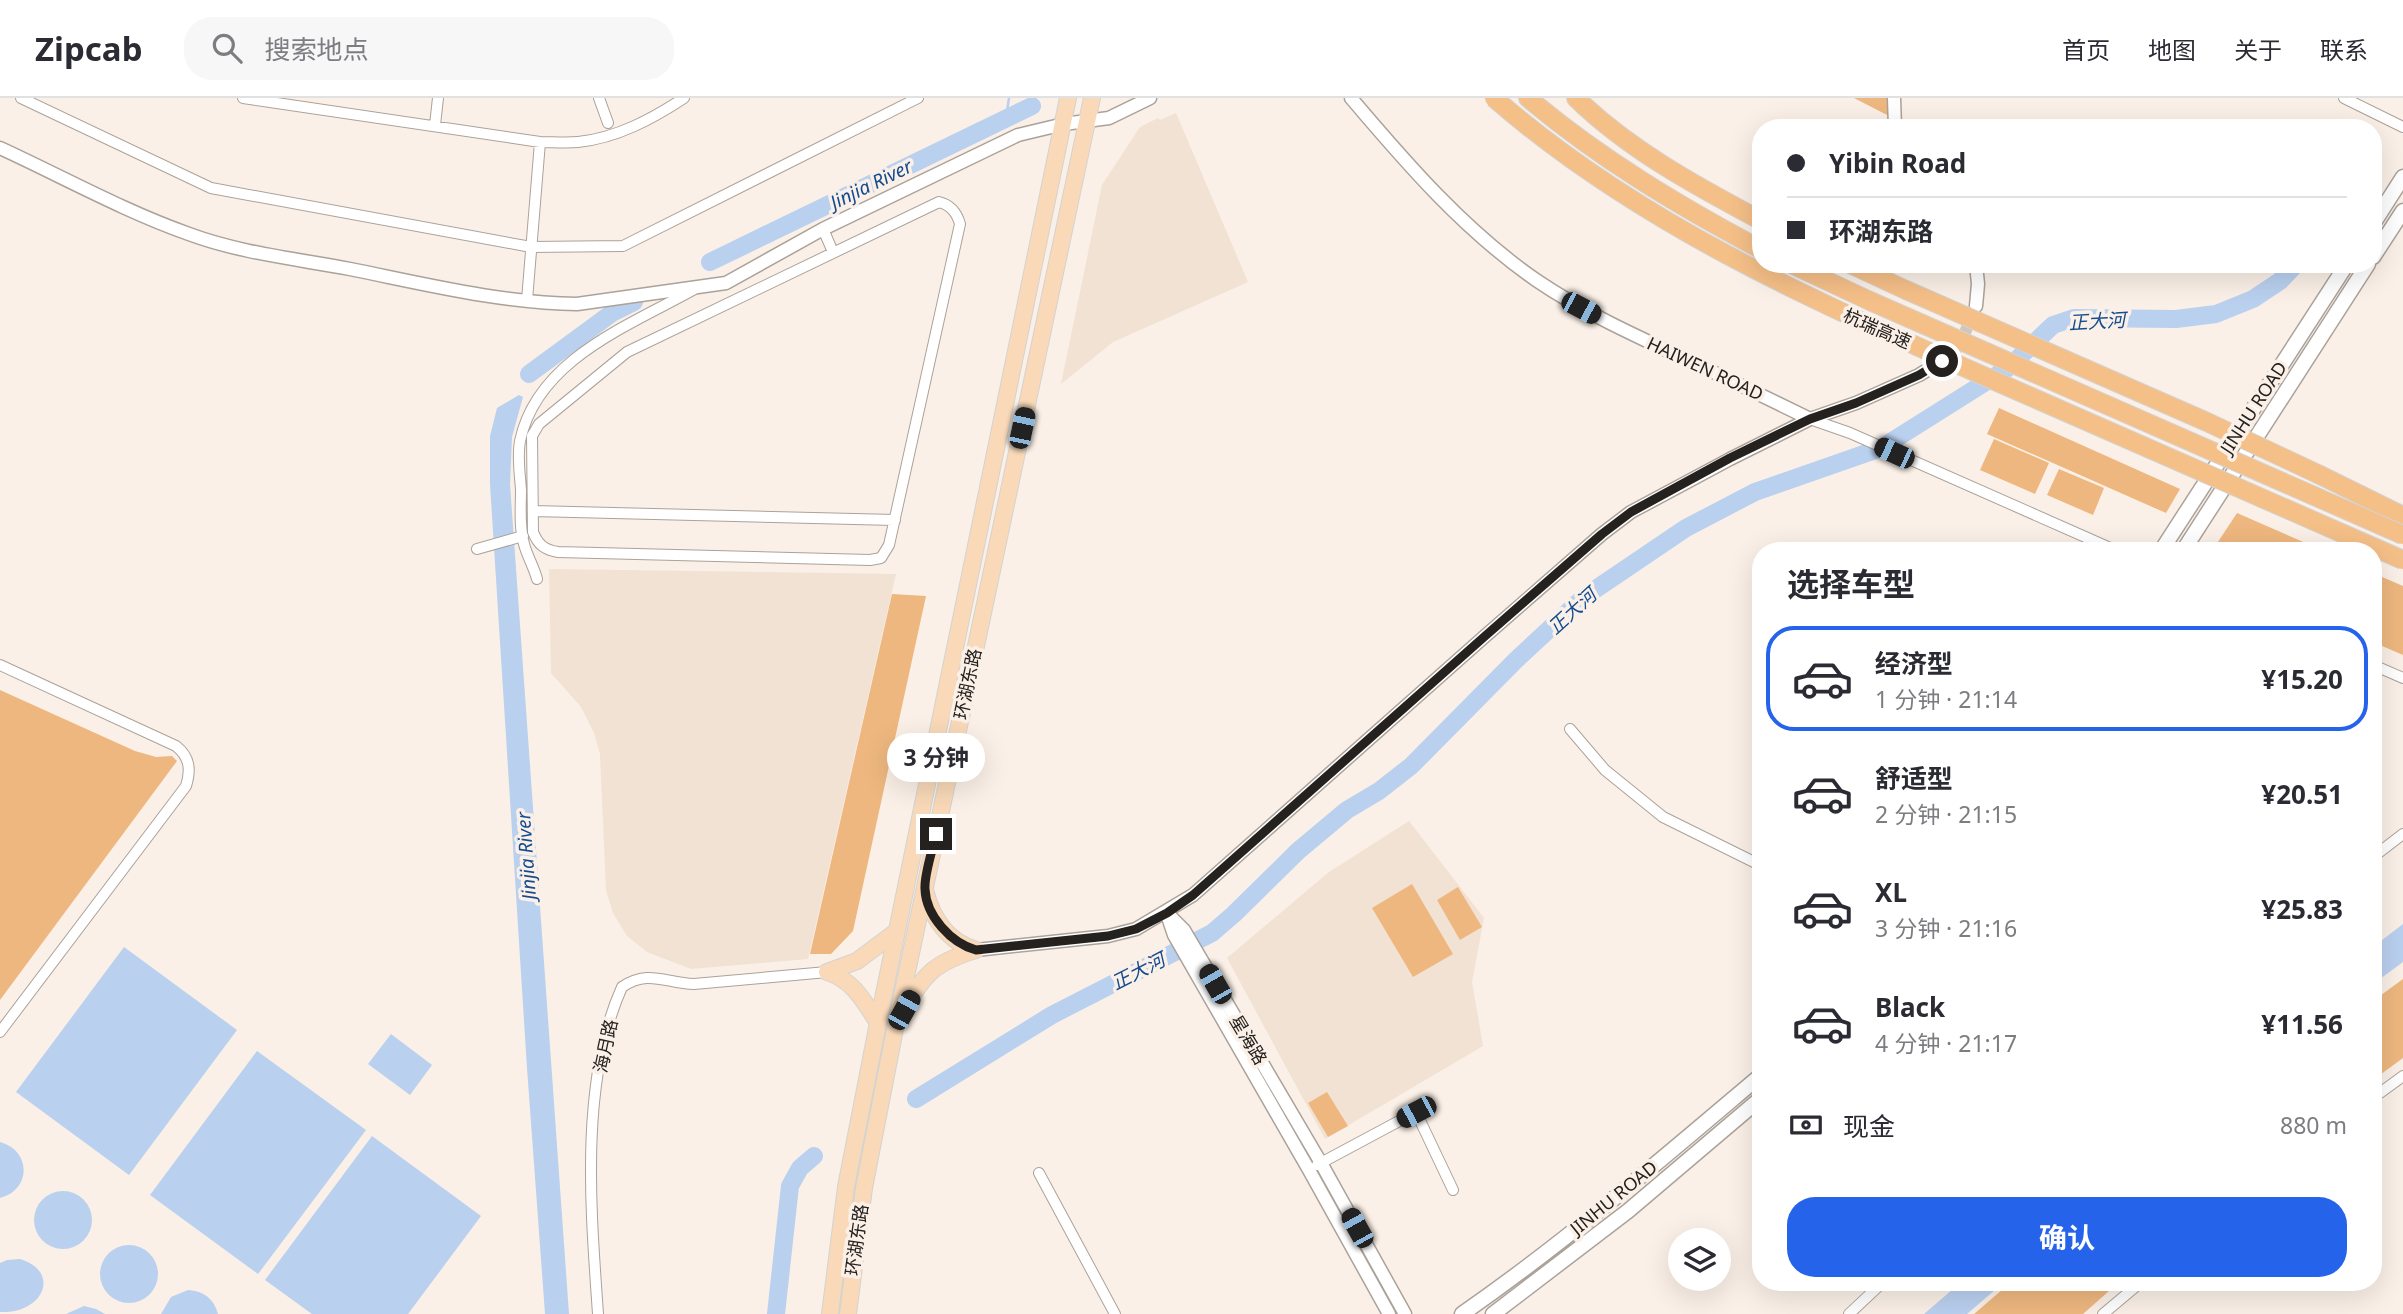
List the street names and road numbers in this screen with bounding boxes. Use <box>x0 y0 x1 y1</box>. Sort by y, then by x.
street label: 杭瑞高速 <box>1840 302 1915 354</box>
street label: HAIWEN ROAD <box>1643 331 1767 406</box>
street label: JINHU ROAD <box>2213 357 2292 460</box>
street label: 环湖东路 <box>948 646 986 722</box>
street label: 星海路 <box>1225 1010 1273 1069</box>
street label: 海月路 <box>588 1017 622 1075</box>
street label: JINHU ROAD <box>1563 1155 1662 1241</box>
street label: 环湖东路 <box>839 1203 873 1277</box>

